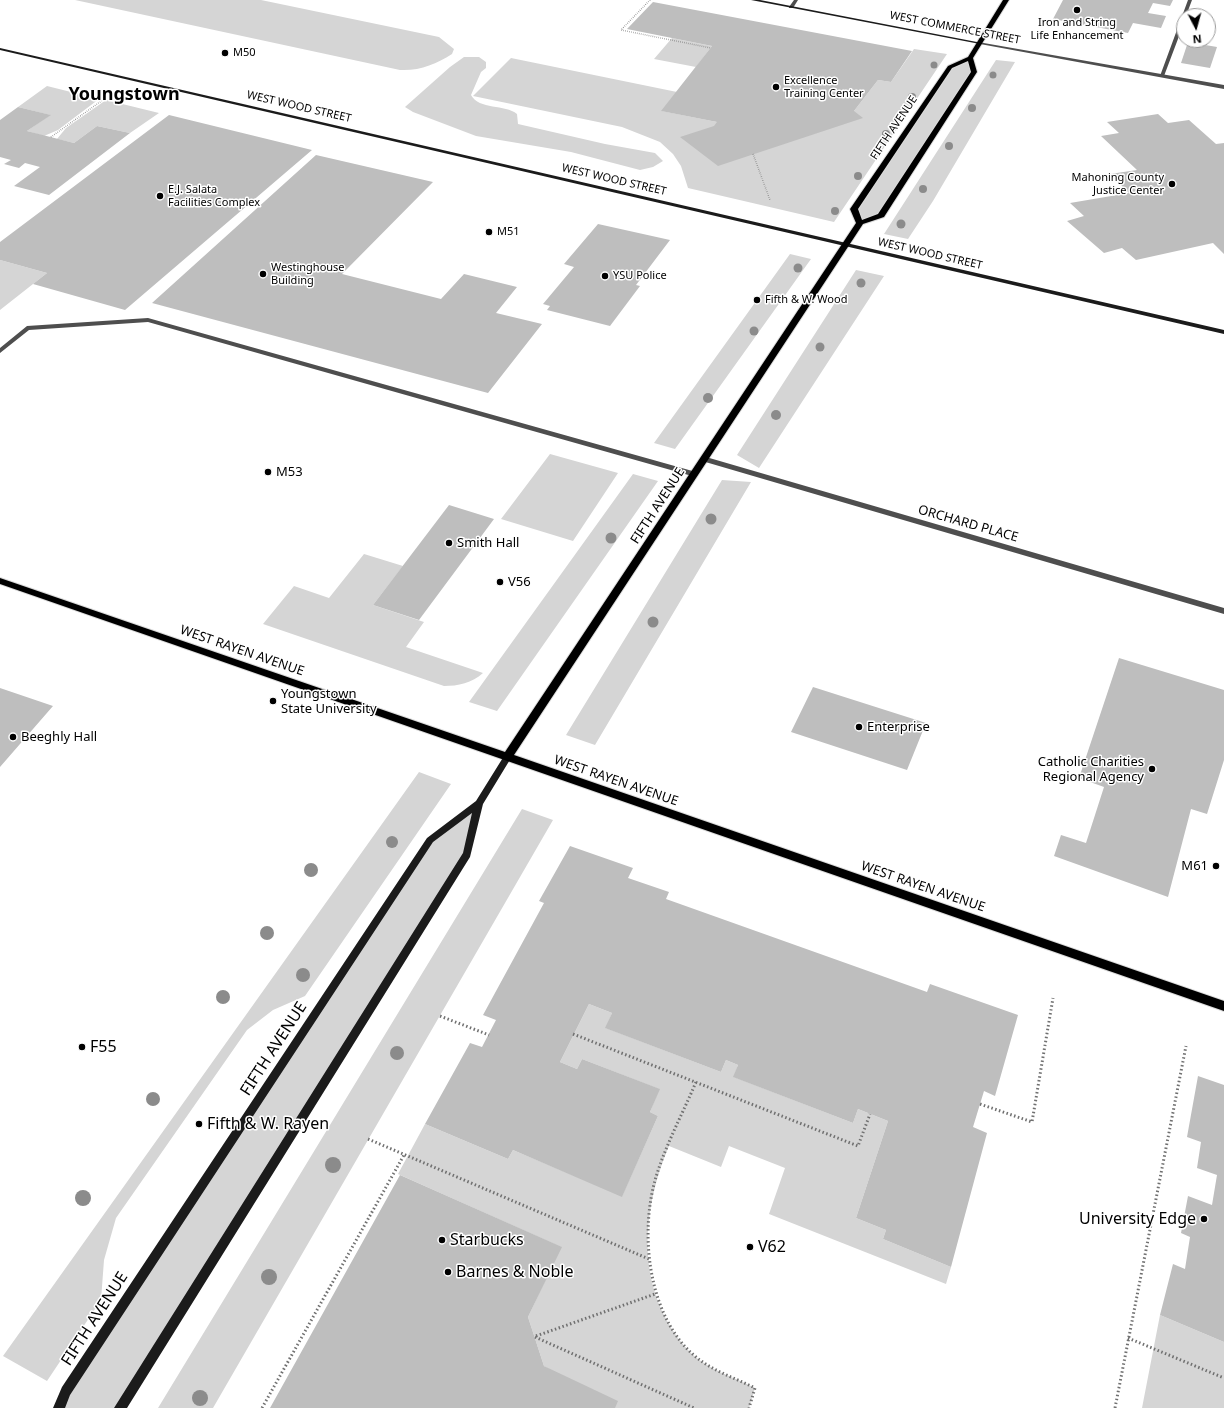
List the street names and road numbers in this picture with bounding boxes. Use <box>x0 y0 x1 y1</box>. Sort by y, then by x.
street label: WEST COMMERCE STREET <box>889 9 1021 47</box>
street label: WEST WOOD STREET <box>245 89 353 125</box>
street label: FIFTH AVENUE <box>868 94 920 162</box>
street label: WEST WOOD STREET <box>560 162 668 198</box>
street label: WEST WOOD STREET <box>876 236 984 272</box>
street label: FIFTH AVENUE <box>628 465 688 547</box>
street label: ORCHARD PLACE <box>916 502 1020 546</box>
street label: WEST RAYEN AVENUE <box>178 622 306 680</box>
street label: WEST RAYEN AVENUE <box>552 752 680 810</box>
street label: WEST RAYEN AVENUE <box>859 858 987 916</box>
street label: FIFTH AVENUE <box>237 999 311 1099</box>
street label: FIFTH AVENUE <box>58 1269 132 1369</box>

